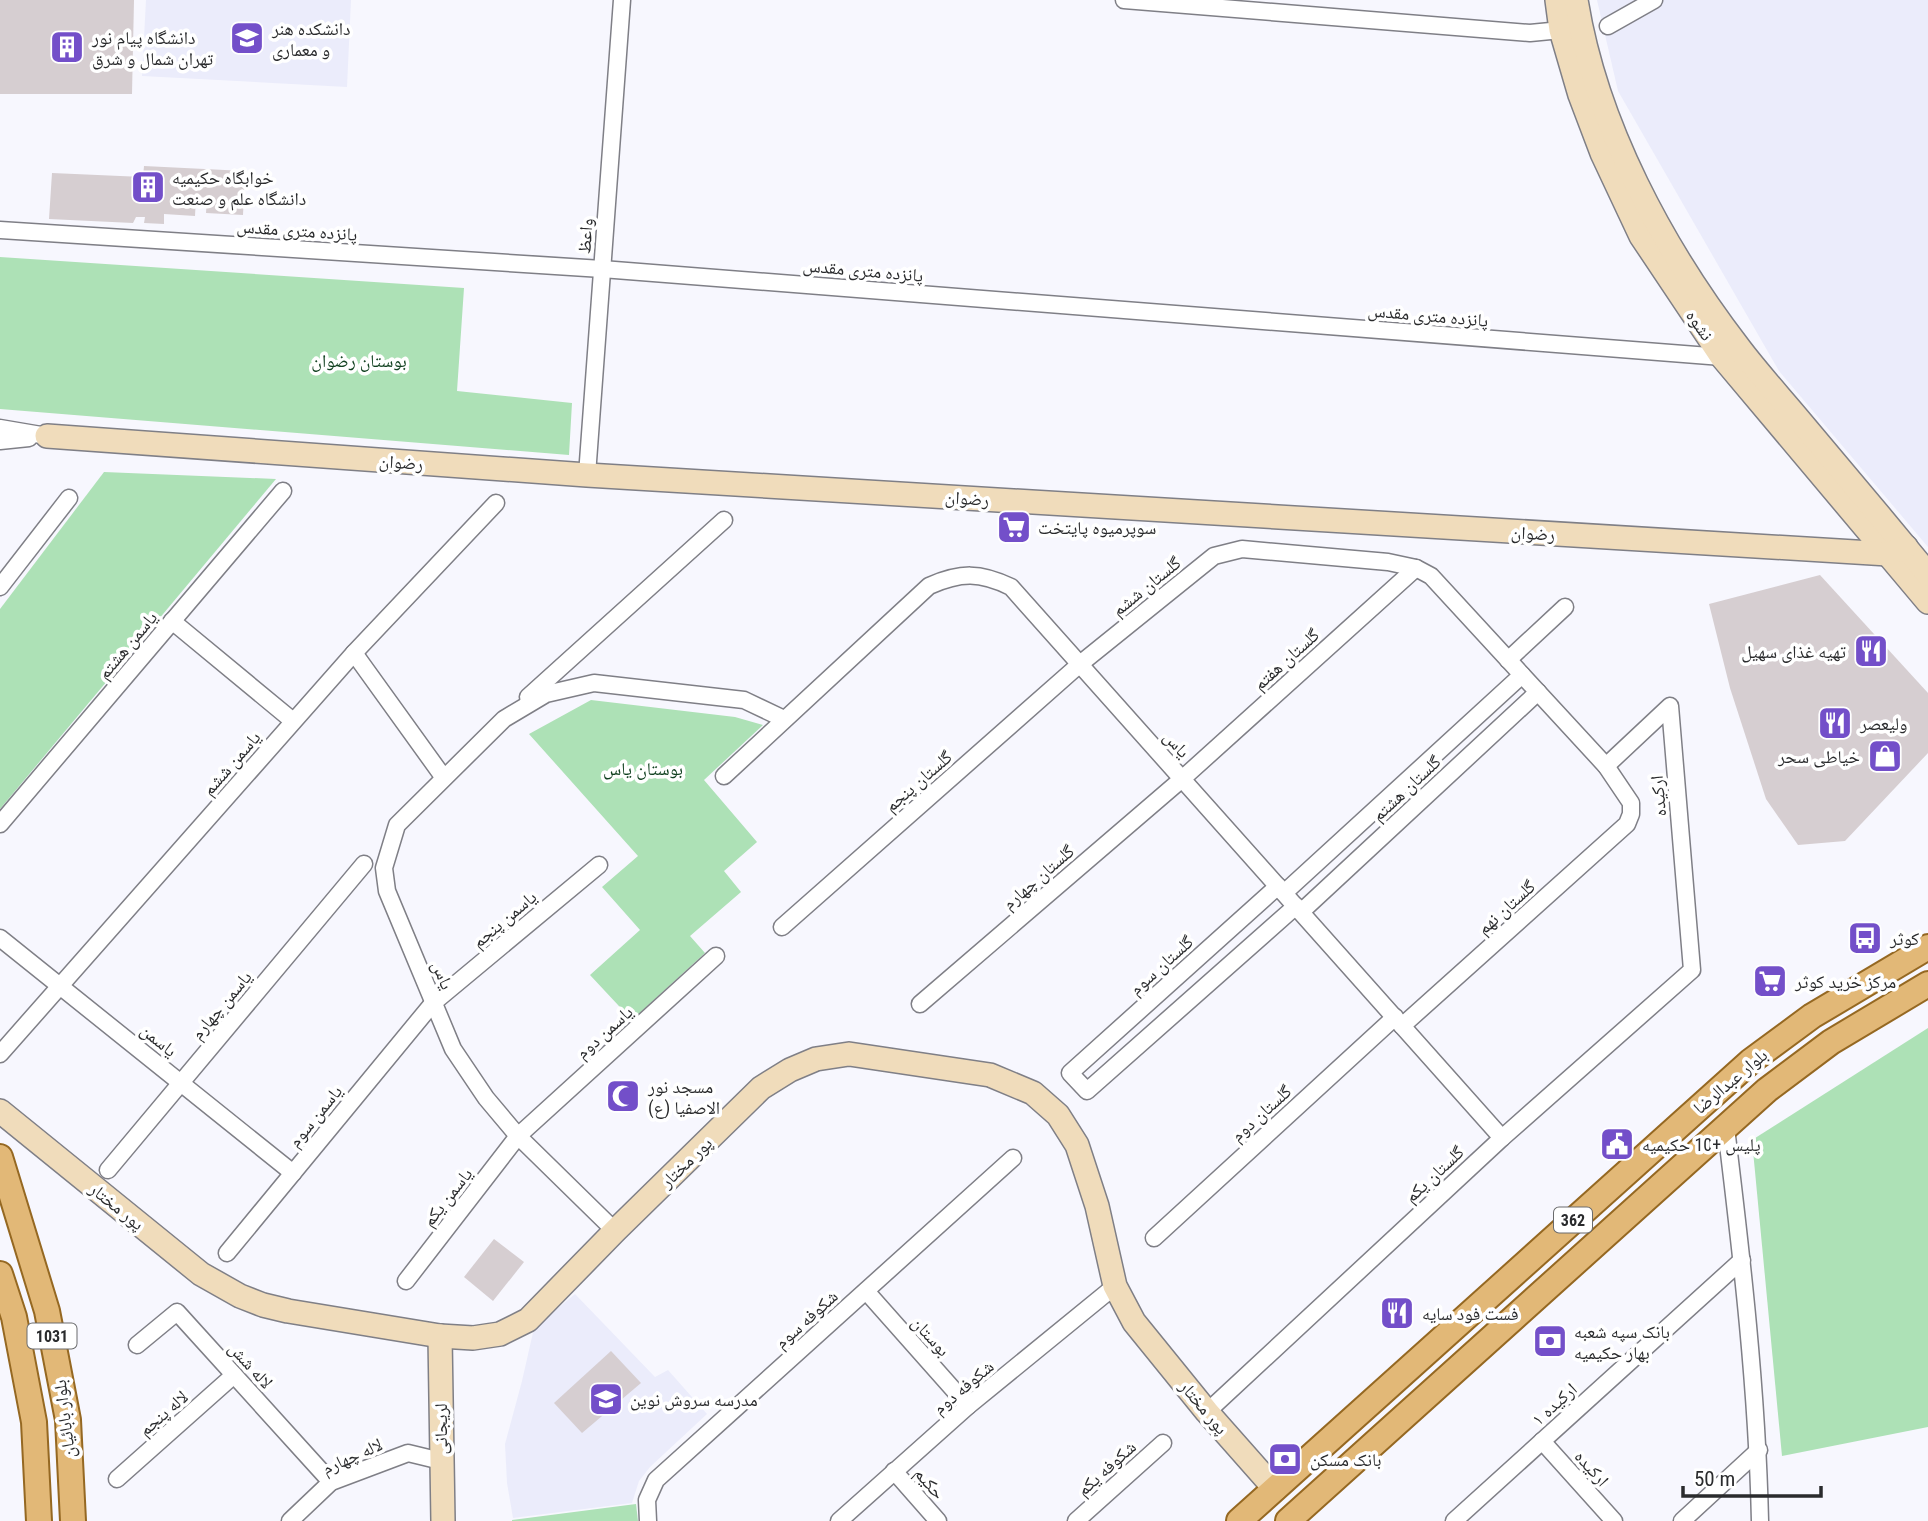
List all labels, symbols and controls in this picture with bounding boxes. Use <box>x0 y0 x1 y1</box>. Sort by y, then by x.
place label: دانشکده هنر و معماری <box>271 18 351 61</box>
school or university icon: دانشکده هنر و معماری <box>228 19 266 57</box>
place label: دانشگاه پیام نور تهران شمال و شرق <box>91 27 213 70</box>
building icon: دانشگاه پیام نور تهران شمال و شرق <box>48 28 86 66</box>
place label: خوابگاه حکیمیه دانشگاه علم و صنعت <box>172 167 306 211</box>
building icon: خوابگاه حکیمیه دانشگاه علم و صنعت <box>129 168 167 206</box>
street label: پانزده متری مقدس <box>236 215 358 246</box>
street label: واعظ <box>573 217 597 255</box>
street label: پانزده متری مقدس <box>802 254 924 287</box>
street label: پانزده متری مقدس <box>1367 299 1489 332</box>
street label: نشوه <box>1682 306 1718 344</box>
park label: بوستان رضوان <box>311 350 407 372</box>
street label: رضوان <box>378 450 424 475</box>
street label: رضوان <box>944 486 990 511</box>
supermarket icon: سوپرمیوه پایتخت <box>995 508 1033 546</box>
place label: سوپرمیوه پایتخت <box>1038 517 1156 539</box>
street label: رضوان <box>1510 521 1556 546</box>
street label: گلستان ششم <box>1107 551 1186 622</box>
street label: یاسمن هشتم <box>93 607 163 684</box>
street label: گلستان هفتم <box>1249 624 1325 696</box>
restaurant icon: تهیه غذای سهیل <box>1852 632 1890 670</box>
place label: تهیه غذای سهیل <box>1741 641 1846 663</box>
restaurant icon: ولیعصر <box>1816 704 1854 742</box>
place label: ولیعصر <box>1859 713 1907 734</box>
street label: یاس <box>1159 726 1194 762</box>
street label: یاسمن ششم <box>198 727 266 801</box>
shop icon: خیاطی سحر <box>1866 737 1904 775</box>
street label: گلستان پنجم <box>880 746 958 817</box>
place label: خیاطی سحر <box>1777 746 1860 768</box>
street label: گلستان هشتم <box>1367 750 1447 827</box>
park label: بوستان یاس <box>603 758 683 780</box>
street label: ارکیده <box>1646 775 1671 817</box>
street label: گلستان چهارم <box>998 840 1080 915</box>
street label: گلستان نهم <box>1473 875 1541 940</box>
street label: یاسمن پنجم <box>468 886 542 954</box>
bus stop icon: کوثر <box>1846 919 1884 957</box>
place label: کوثر <box>1889 928 1920 949</box>
street label: گلستان سوم <box>1125 931 1199 1001</box>
street label: یاس <box>427 958 458 993</box>
supermarket icon: مرکز خرید کوثر <box>1751 962 1789 1000</box>
street label: یاسمن چهارم <box>186 966 257 1045</box>
place label: مرکز خرید کوثر <box>1794 971 1896 992</box>
street label: یاسمن دوم <box>571 1001 638 1064</box>
street label: یاسمن <box>136 1019 181 1062</box>
street label: بلوار عبدالرضا <box>1689 1044 1772 1118</box>
place label: مسجد نور الاصفیا (ع) <box>647 1076 720 1119</box>
mosque icon: مسجد نور الاصفیا (ع) <box>604 1077 642 1115</box>
street label: گلستان دوم <box>1226 1080 1297 1147</box>
street label: یاسمن سوم <box>284 1081 348 1153</box>
public building icon: پلیس +10 حکیمیه <box>1598 1125 1636 1163</box>
street label: پور مختار <box>655 1132 717 1193</box>
place label: پلیس +10 حکیمیه <box>1642 1134 1761 1156</box>
street label: گلستان یکم <box>1400 1141 1470 1208</box>
street label: یاسمن یکم <box>418 1164 478 1232</box>
street label: پور مختار <box>84 1177 148 1235</box>
road number: 362 <box>1554 1208 1592 1232</box>
street label: شکوفه سوم <box>770 1285 843 1354</box>
restaurant icon: فست فود سایه <box>1378 1294 1416 1332</box>
place label: فست فود سایه <box>1422 1303 1519 1324</box>
street label: بوستان <box>907 1312 954 1361</box>
place label: بانک سپه شعبه بهار حکیمیه <box>1574 1321 1670 1363</box>
bank icon: بانک سپه شعبه بهار حکیمیه <box>1531 1322 1569 1360</box>
road number: 1031 <box>28 1324 76 1348</box>
street label: لاله شش <box>224 1337 277 1393</box>
street label: شکوفه دوم <box>928 1355 999 1420</box>
street label: پور مختار <box>1174 1375 1233 1439</box>
street label: بلوار بابائیان <box>49 1378 80 1459</box>
street label: ارکیده ۱ <box>1527 1378 1581 1430</box>
school or university icon: مدرسه سروش نوین <box>587 1380 625 1418</box>
street label: لاله پنجم <box>134 1386 193 1442</box>
place label: مدرسه سروش نوین <box>630 1389 758 1411</box>
street label: لریجانی <box>430 1403 452 1455</box>
street label: لاله چهارم <box>318 1433 386 1480</box>
street label: شکوفه یکم <box>1072 1436 1141 1501</box>
bank icon: بانک مسکن <box>1266 1440 1304 1478</box>
street label: ارکیده <box>1570 1446 1614 1490</box>
place label: بانک مسکن <box>1310 1449 1382 1471</box>
scale bar <box>1683 1454 1821 1498</box>
street label: حکیم <box>909 1463 950 1505</box>
text: 50 m <box>1694 1467 1735 1491</box>

